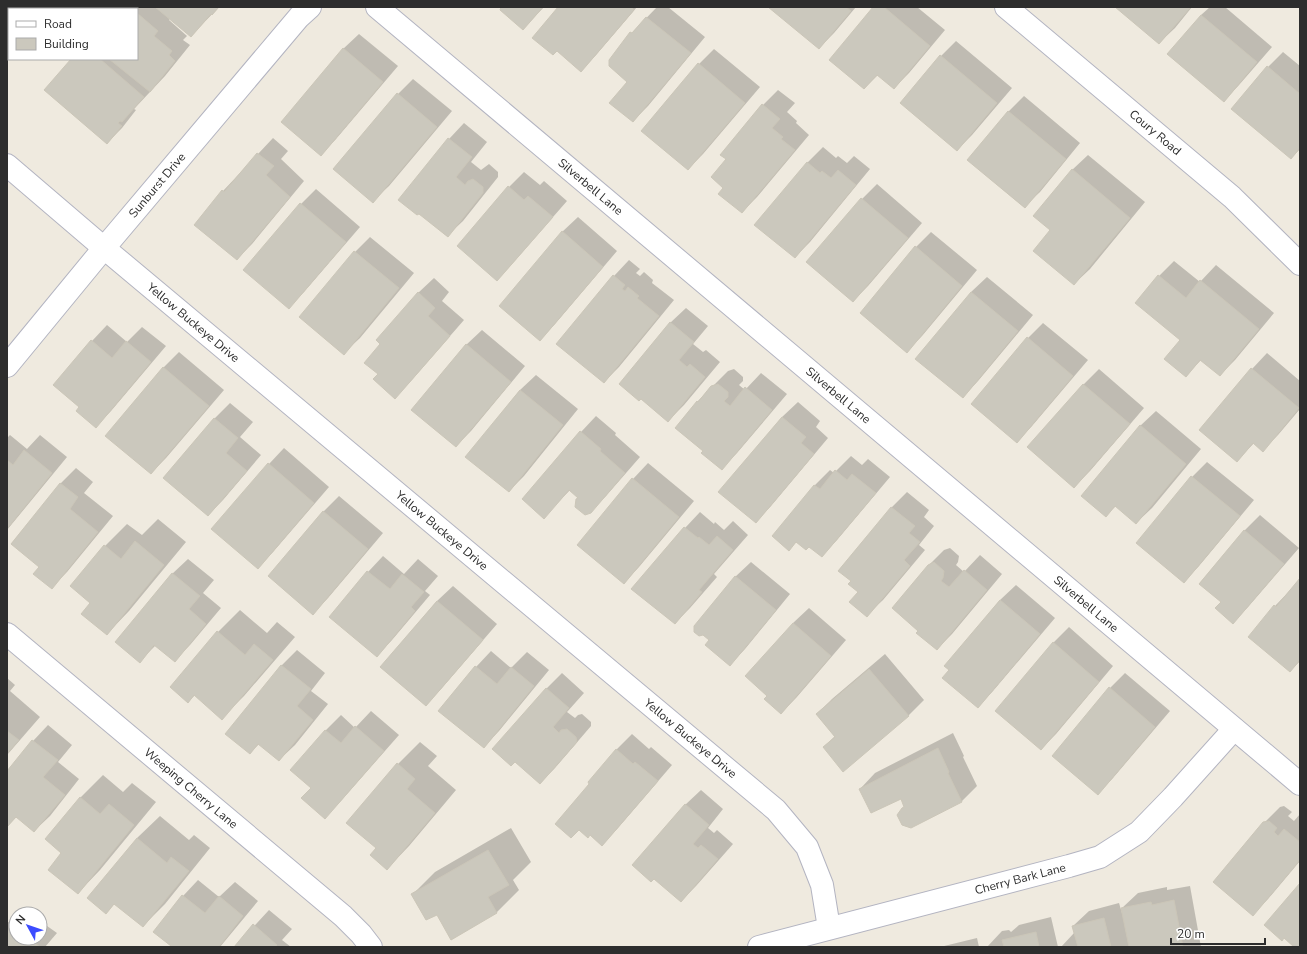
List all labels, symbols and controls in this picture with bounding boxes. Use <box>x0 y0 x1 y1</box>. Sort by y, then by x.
legend <box>8 8 138 60</box>
text: Road <box>44 16 72 32</box>
text: Building <box>44 36 89 52</box>
street label: Coury Road <box>1126 106 1185 159</box>
street label: Sunburst Drive <box>125 149 189 221</box>
street label: Silverbell Lane <box>555 155 626 219</box>
street label: Yellow Buckeye Drive <box>143 279 243 366</box>
street label: Silverbell Lane <box>803 363 874 427</box>
street label: Yellow Buckeye Drive <box>391 486 491 574</box>
street label: Silverbell Lane <box>1050 572 1122 636</box>
street label: Yellow Buckeye Drive <box>640 694 740 782</box>
street label: Weeping Cherry Lane <box>141 744 241 832</box>
street label: Cherry Bark Lane <box>973 859 1068 898</box>
north arrow <box>8 906 48 946</box>
text: N <box>12 912 29 928</box>
scale bar <box>1171 920 1265 946</box>
text: 20 m <box>1177 926 1205 942</box>

